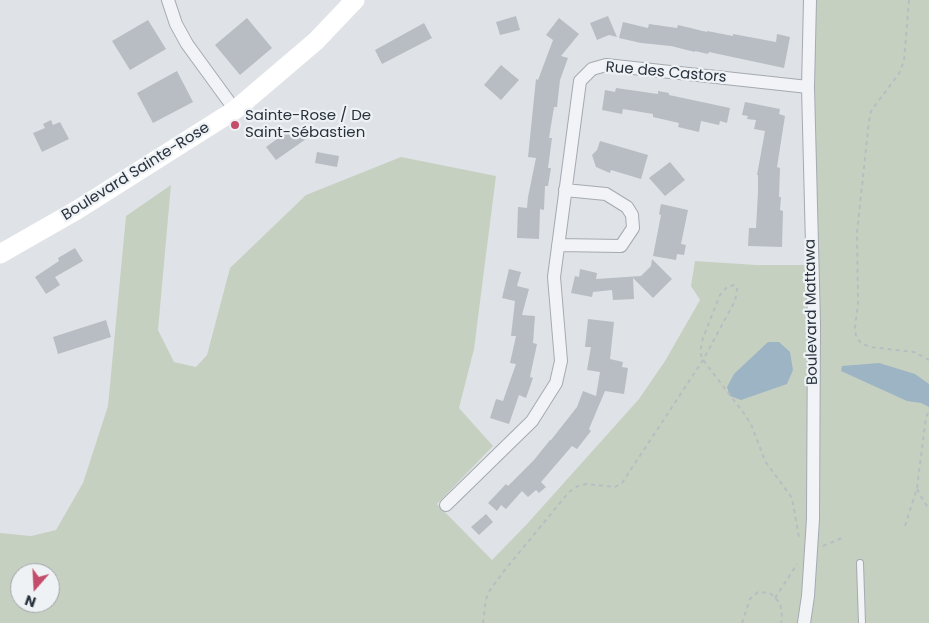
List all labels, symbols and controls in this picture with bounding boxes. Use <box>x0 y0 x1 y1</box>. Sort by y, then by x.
street label: Rue des Castors <box>605 59 727 87</box>
place label: Sainte-Rose / De Saint-Sébastien <box>245 107 371 142</box>
street label: Boulevard Sainte-Rose <box>59 119 213 225</box>
marker: Sainte-Rose / De Saint-Sébastien <box>229 119 241 131</box>
street label: Boulevard Mattawa <box>802 239 822 385</box>
north arrow <box>10 563 60 613</box>
text: N <box>22 590 39 612</box>

